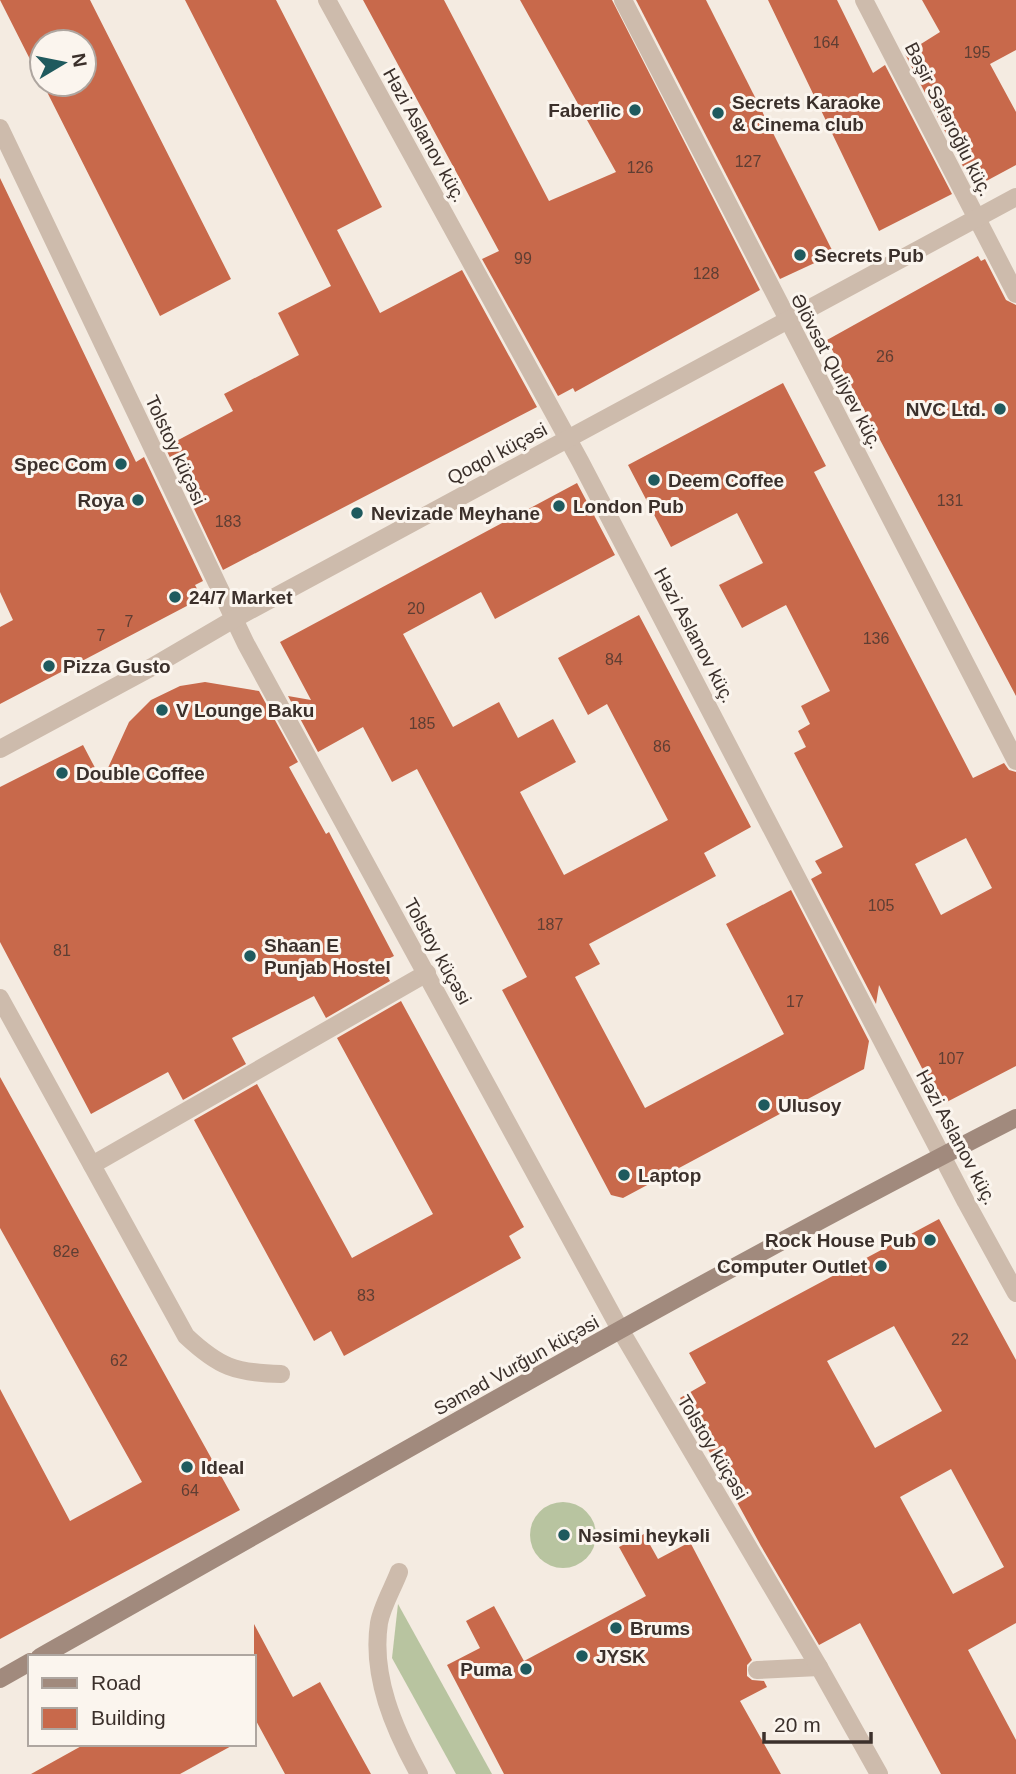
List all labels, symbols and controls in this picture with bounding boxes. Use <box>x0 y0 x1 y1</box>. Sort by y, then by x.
north arrow <box>28 28 98 98</box>
house number: 164 <box>813 34 839 51</box>
street label: Bəşir Səfəroğlu küç. <box>901 39 997 200</box>
house number: 195 <box>964 44 990 61</box>
text: N <box>68 52 91 69</box>
street label: Həzi Aslanov küç. <box>379 65 470 206</box>
place label: Secrets Karaoke & Cinema club <box>732 92 881 135</box>
place label: Faberlic <box>548 100 621 121</box>
marker: Faberlic <box>627 102 643 118</box>
marker: Secrets Karaoke & Cinema club <box>710 105 726 121</box>
house number: 127 <box>735 153 761 170</box>
house number: 126 <box>627 159 653 176</box>
place label: Secrets Pub <box>814 245 924 266</box>
marker: Secrets Pub <box>792 247 808 263</box>
house number: 99 <box>514 250 532 267</box>
house number: 128 <box>693 265 719 282</box>
street label: Əlövsət Quliyev küç. <box>787 290 886 452</box>
house number: 26 <box>876 348 894 365</box>
street label: Tolstoy küçəsi <box>141 392 210 508</box>
place label: NVC Ltd. <box>906 399 986 420</box>
marker: NVC Ltd. <box>992 401 1008 417</box>
street label: Qoqol küçəsi <box>444 418 551 488</box>
place label: Spec Com <box>14 454 107 475</box>
marker: Spec Com <box>113 456 129 472</box>
place label: Deem Coffee <box>668 470 784 491</box>
marker: Deem Coffee <box>646 472 662 488</box>
place label: Roya <box>78 490 124 511</box>
marker: Roya <box>130 492 146 508</box>
house number: 131 <box>937 492 963 509</box>
place label: London Pub <box>573 496 684 517</box>
marker: London Pub <box>551 498 567 514</box>
place label: Nevizade Meyhane <box>371 503 540 524</box>
marker: Nevizade Meyhane <box>349 505 365 521</box>
house number: 183 <box>215 513 241 530</box>
street label: Həzi Aslanov küç. <box>650 564 739 706</box>
place label: 24/7 Market <box>189 587 293 608</box>
marker: 24/7 Market <box>167 589 183 605</box>
house number: 20 <box>407 600 425 617</box>
house number: 7 <box>125 613 134 630</box>
house number: 7 <box>97 627 106 644</box>
house number: 136 <box>863 630 889 647</box>
house number: 84 <box>605 651 623 668</box>
place label: Pizza Gusto <box>63 656 171 677</box>
marker: Pizza Gusto <box>41 658 57 674</box>
place label: V Lounge Baku <box>176 700 314 721</box>
marker: V Lounge Baku <box>154 702 170 718</box>
house number: 185 <box>409 715 435 732</box>
house number: 86 <box>653 738 671 755</box>
place label: Double Coffee <box>76 763 205 784</box>
marker: Double Coffee <box>54 765 70 781</box>
street label: Tolstoy küçəsi <box>400 894 475 1008</box>
house number: 105 <box>868 897 894 914</box>
house number: 187 <box>537 916 563 933</box>
place label: Shaan E Punjab Hostel <box>264 935 391 978</box>
house number: 81 <box>53 942 71 959</box>
marker: Shaan E Punjab Hostel <box>242 948 258 964</box>
house number: 17 <box>786 993 804 1010</box>
house number: 107 <box>938 1050 964 1067</box>
street label: Həzi Aslanov küç. <box>912 1066 1001 1208</box>
place label: Ulusoy <box>778 1095 842 1116</box>
marker: Ulusoy <box>756 1097 772 1113</box>
place label: Laptop <box>638 1165 701 1186</box>
marker: Laptop <box>616 1167 632 1183</box>
place label: Rock House Pub <box>765 1230 916 1251</box>
marker: Rock House Pub <box>922 1232 938 1248</box>
house number: 82e <box>53 1243 79 1260</box>
place label: Computer Outlet <box>717 1256 868 1277</box>
marker: Computer Outlet <box>873 1258 889 1274</box>
house number: 83 <box>357 1287 375 1304</box>
street label: Səməd Vurğun küçəsi <box>430 1311 602 1420</box>
house number: 22 <box>951 1331 969 1348</box>
house number: 62 <box>110 1352 128 1369</box>
street label: Tolstoy küçəsi <box>673 1391 752 1503</box>
place label: Ideal <box>201 1457 244 1478</box>
marker: Ideal <box>179 1459 195 1475</box>
house number: 64 <box>181 1482 199 1499</box>
place label: Nəsimi heykəli <box>578 1525 710 1546</box>
marker: Nəsimi heykəli <box>556 1527 572 1543</box>
place label: Brums <box>630 1618 690 1639</box>
marker: Brums <box>608 1620 624 1636</box>
place label: JYSK <box>596 1646 646 1667</box>
marker: JYSK <box>574 1648 590 1664</box>
legend <box>28 1655 256 1746</box>
place label: Puma <box>460 1659 512 1680</box>
marker: Puma <box>518 1661 534 1677</box>
text: Road <box>91 1671 141 1694</box>
scale bar <box>764 1700 871 1744</box>
text: Building <box>91 1706 166 1729</box>
text: 20 m <box>774 1713 821 1736</box>

